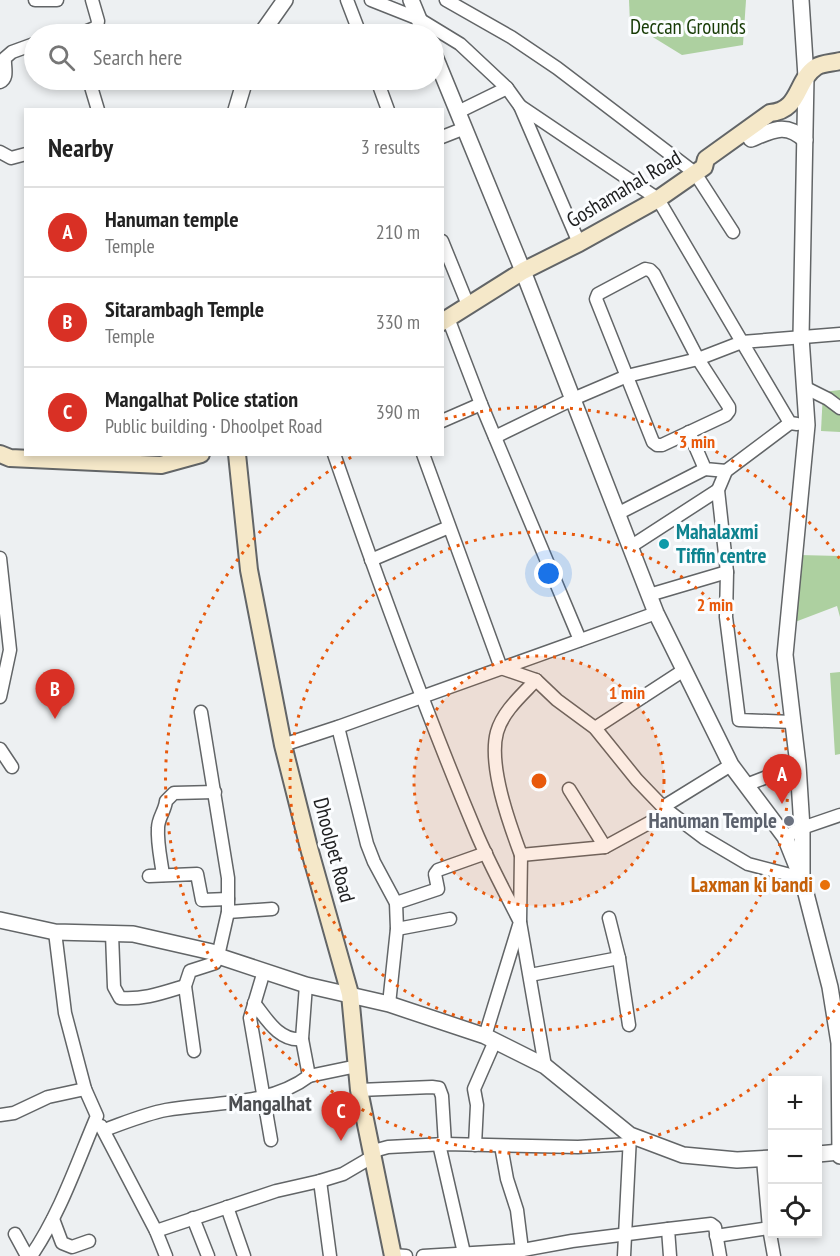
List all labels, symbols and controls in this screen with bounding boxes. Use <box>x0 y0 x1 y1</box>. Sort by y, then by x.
park label: Deccan Grounds <box>630 13 746 40</box>
search box <box>24 24 444 90</box>
icon: search <box>45 41 78 74</box>
text: Search here <box>93 43 182 71</box>
text: Nearby <box>48 131 113 164</box>
text: 3 results <box>361 134 420 160</box>
street label: Goshamahal Road <box>561 144 686 233</box>
text: Hanuman temple <box>105 205 239 233</box>
text: A <box>62 219 73 245</box>
text: 210 m <box>376 219 420 245</box>
text: Temple <box>105 233 155 259</box>
text: Sitarambagh Temple <box>105 295 264 323</box>
text: B <box>63 309 72 335</box>
text: 330 m <box>376 309 420 335</box>
text: Temple <box>105 323 155 349</box>
text: Mangalhat Police station <box>105 385 298 413</box>
text: C <box>63 399 72 425</box>
text: 390 m <box>376 399 420 425</box>
text: Public building · Dhoolpet Road <box>105 413 322 439</box>
text: 3 min <box>679 430 715 453</box>
place label: Mahalaxmi Tiffin centre <box>676 518 766 569</box>
marker: Mahalaxmi Tiffin centre <box>657 537 671 551</box>
your location <box>534 559 563 588</box>
text: 2 min <box>697 593 733 616</box>
pin: B <box>36 670 74 719</box>
text: 1 min <box>609 681 645 704</box>
pin: A <box>762 754 802 804</box>
centre of rings <box>529 771 549 791</box>
street label: Dhoolpet Road <box>308 795 361 905</box>
place label: Hanuman Temple <box>649 807 777 834</box>
marker: Hanuman Temple <box>782 814 796 828</box>
place label: Laxman ki bandi <box>691 871 813 898</box>
marker: Laxman ki bandi <box>818 878 832 892</box>
map controls <box>768 1076 822 1238</box>
button: + <box>768 1076 822 1130</box>
district label: Mangalhat <box>228 1089 312 1117</box>
pin: C <box>322 1092 360 1141</box>
button: − <box>768 1130 822 1184</box>
button: locate <box>768 1184 822 1238</box>

